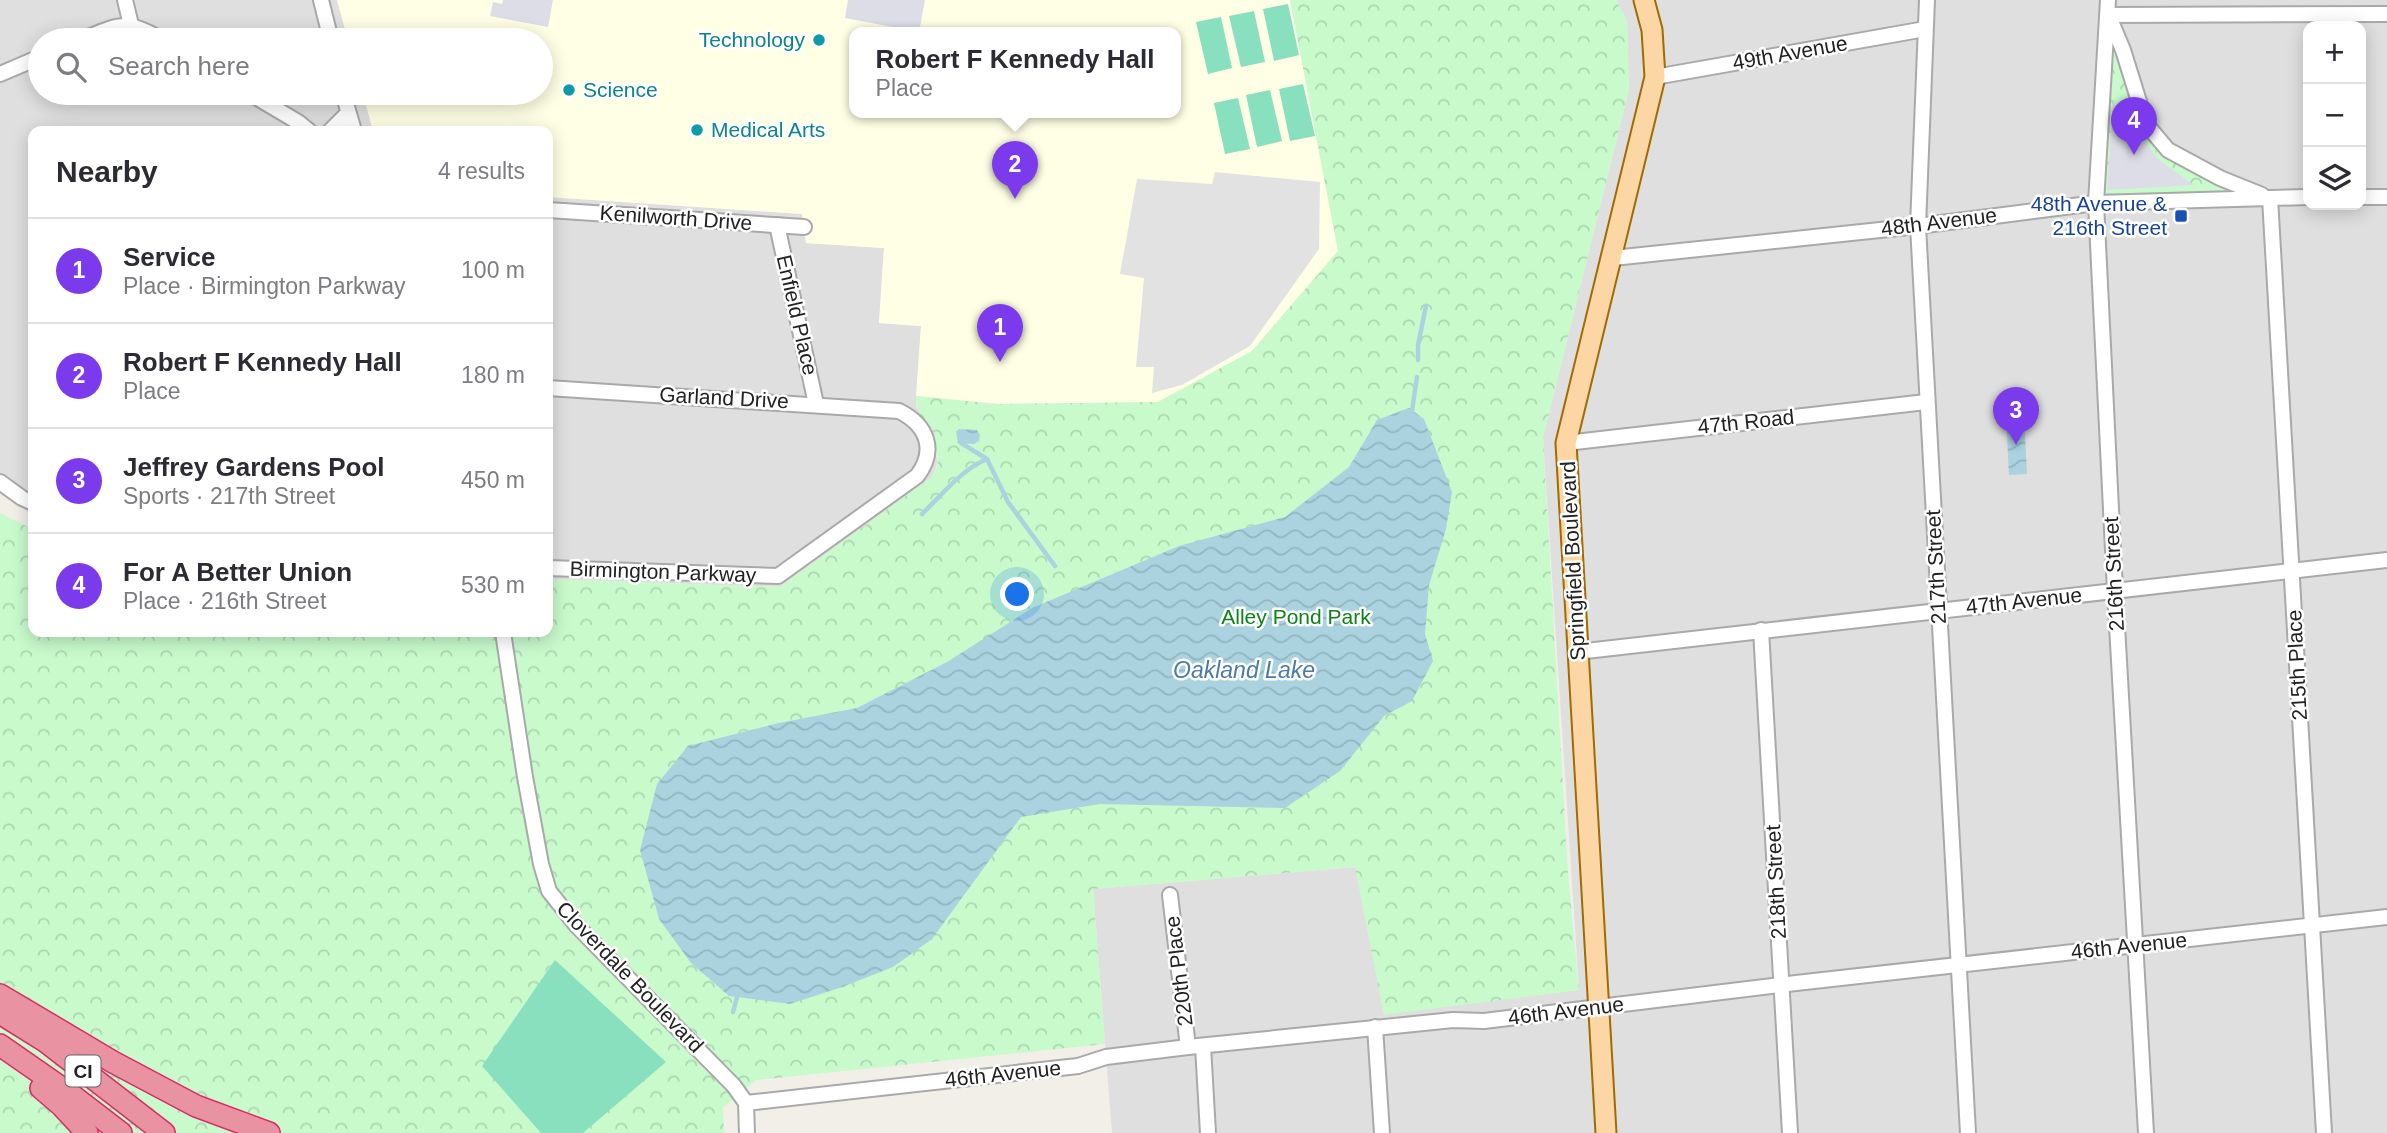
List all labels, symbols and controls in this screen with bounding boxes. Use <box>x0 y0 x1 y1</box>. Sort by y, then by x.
map controls <box>2303 21 2366 210</box>
button: + <box>2303 21 2366 84</box>
popup <box>849 27 1181 118</box>
search box <box>28 28 553 105</box>
place label: Technology <box>699 28 805 51</box>
street label: 49th Avenue <box>1731 31 1849 74</box>
marker: Technology <box>811 32 827 48</box>
text: Robert F Kennedy Hall <box>876 44 1154 74</box>
icon: search <box>52 48 90 86</box>
text: Search here <box>108 51 250 81</box>
text: Place <box>876 75 933 101</box>
place label: Science <box>583 78 658 101</box>
marker: Science <box>561 82 577 98</box>
button: − <box>2303 84 2366 147</box>
pin: 4 <box>2111 97 2157 155</box>
place label: Medical Arts <box>711 118 825 141</box>
marker: Medical Arts <box>689 122 705 138</box>
pin: 2 <box>992 141 1038 199</box>
button: layers <box>2303 147 2366 210</box>
text: Nearby <box>56 155 158 188</box>
text: 4 results <box>438 158 525 184</box>
place label: 48th Avenue & 216th Street <box>2031 192 2167 239</box>
street label: Kenilworth Drive <box>599 201 753 234</box>
street label: 48th Avenue <box>1880 203 1998 240</box>
marker: 48th Avenue & 216th Street <box>2173 208 2189 224</box>
text: Service <box>123 242 216 272</box>
street label: Enfield Place <box>772 253 822 377</box>
text: 1 <box>73 257 85 283</box>
text: 100 m <box>461 257 525 283</box>
text: Place · Birmington Parkway <box>123 273 406 299</box>
pin: 1 <box>977 304 1023 362</box>
text: Robert F Kennedy Hall <box>123 347 402 377</box>
text: 2 <box>73 362 85 388</box>
text: 180 m <box>461 362 525 388</box>
text: Place <box>123 378 181 404</box>
street label: Garland Drive <box>659 383 789 412</box>
pin: 3 <box>1993 387 2039 445</box>
street label: 47th Road <box>1697 405 1795 438</box>
text: Jeffrey Gardens Pool <box>123 452 385 482</box>
street label: Springfield Boulevard <box>1556 461 1589 661</box>
text: 3 <box>73 467 85 493</box>
text: 450 m <box>461 467 525 493</box>
text: Sports · 217th Street <box>123 483 335 509</box>
street label: 217th Street <box>1921 509 1950 625</box>
street label: 216th Street <box>2099 516 2128 632</box>
text: For A Better Union <box>123 557 352 587</box>
street label: Birmington Parkway <box>569 557 757 586</box>
text: 4 <box>73 572 85 598</box>
text: 530 m <box>461 572 525 598</box>
your location <box>1000 577 1034 611</box>
street label: 47th Avenue <box>1965 583 2083 618</box>
text: Place · 216th Street <box>123 588 326 614</box>
park label: Alley Pond Park <box>1221 605 1371 628</box>
street label: 215th Place <box>2282 609 2311 721</box>
water label: Oakland Lake <box>1173 657 1315 683</box>
street label: 218th Street <box>1761 824 1790 940</box>
street label: Cloverdale Boulevard <box>552 896 708 1057</box>
street label: 220th Place <box>1160 915 1197 1028</box>
street label: 46th Avenue <box>2070 928 2188 963</box>
street label: 46th Avenue <box>1507 992 1625 1029</box>
road number: CI <box>66 1056 100 1086</box>
street label: 46th Avenue <box>944 1056 1062 1091</box>

